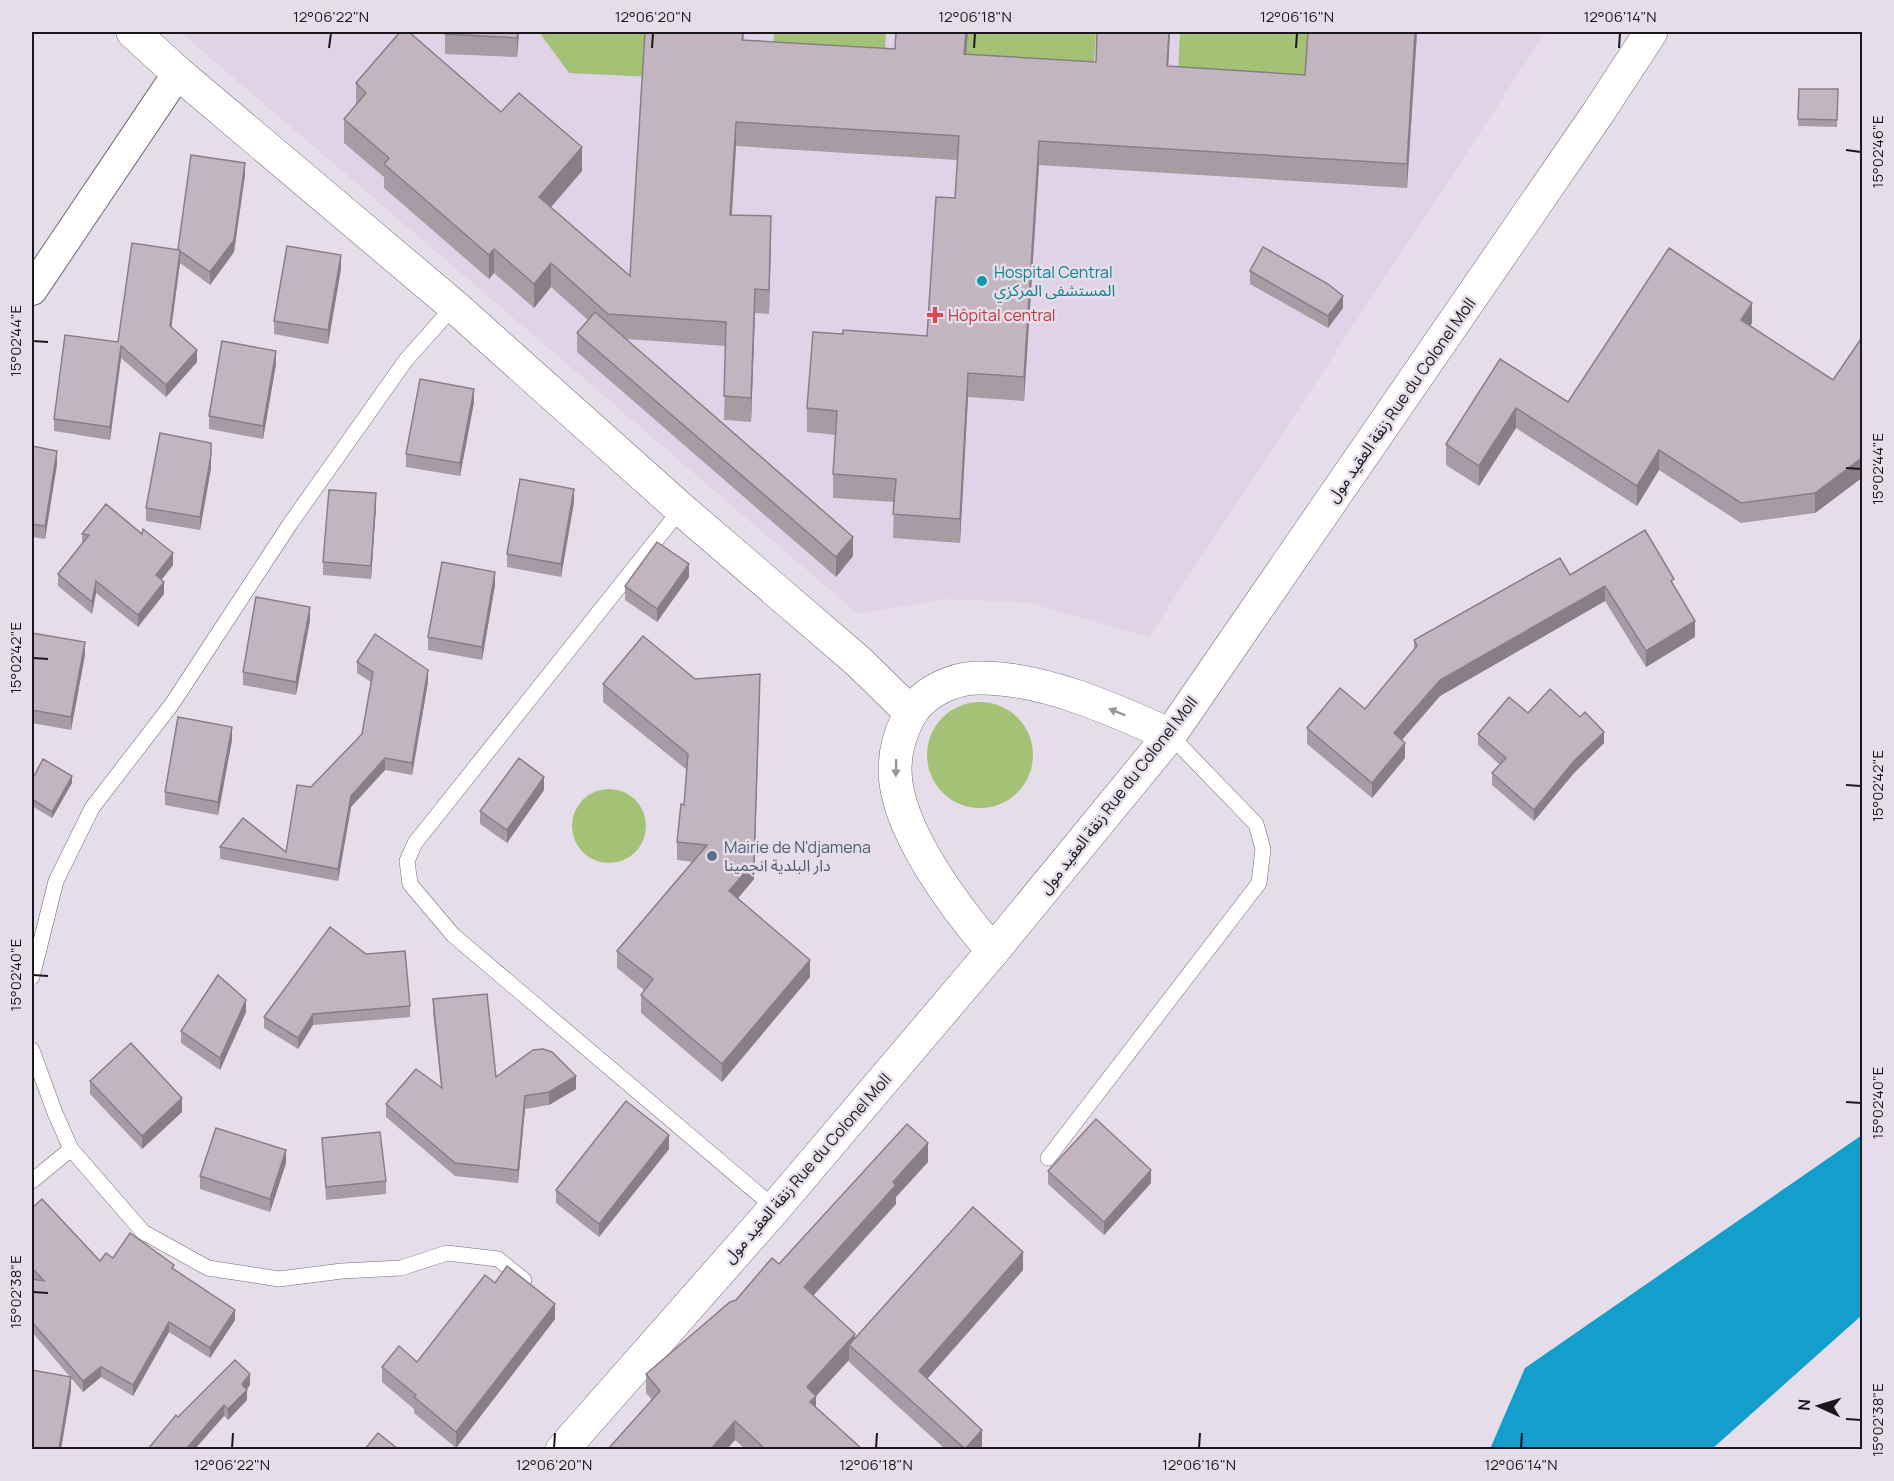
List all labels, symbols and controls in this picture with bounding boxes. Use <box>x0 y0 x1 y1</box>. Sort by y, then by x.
text: 12°06'22"N <box>293 6 369 27</box>
text: 12°06'20"N <box>615 6 691 27</box>
text: 12°06'18"N <box>938 6 1012 27</box>
text: 12°06'16"N <box>1260 6 1334 27</box>
text: 12°06'14"N <box>1583 6 1657 27</box>
text: 15°02'46"E <box>1867 116 1888 188</box>
place label: Hospital Central المستشفى المركزي <box>994 261 1115 303</box>
marker: Hospital Central المستشفى المركزي <box>975 274 989 288</box>
street label: زنقة العقيد مول Rue du Colonel Moll <box>1322 293 1480 507</box>
place label: Hôpital central <box>948 304 1056 326</box>
text: 15°02'44"E <box>5 305 26 377</box>
marker: Hôpital central <box>926 306 944 324</box>
text: 15°02'44"E <box>1867 433 1888 505</box>
text: 15°02'42"E <box>5 622 26 694</box>
street label: زنقة العقيد مول Rue du Colonel Moll <box>1034 692 1202 898</box>
one-way arrow <box>1107 706 1125 716</box>
text: 15°02'42"E <box>1867 750 1888 822</box>
one-way arrow <box>891 759 901 778</box>
place label: Mairie de N'djamena دار البلدية انجمينا <box>724 836 871 876</box>
marker: Mairie de N'djamena دار البلدية انجمينا <box>705 849 719 863</box>
text: 15°02'40"E <box>5 939 26 1011</box>
text: 15°02'40"E <box>1867 1067 1888 1139</box>
street label: زنقة العقيد مول Rue du Colonel Moll <box>718 1068 896 1268</box>
text: 15°02'38"E <box>5 1255 26 1329</box>
north arrow <box>1789 1376 1849 1436</box>
text: 15°02'38"E <box>1867 1383 1888 1457</box>
text: N <box>1793 1398 1815 1411</box>
text: 12°06'22"N <box>194 1454 270 1475</box>
text: 12°06'20"N <box>516 1454 592 1475</box>
text: 12°06'18"N <box>839 1454 913 1475</box>
text: 12°06'16"N <box>1162 1454 1236 1475</box>
text: 12°06'14"N <box>1484 1454 1558 1475</box>

